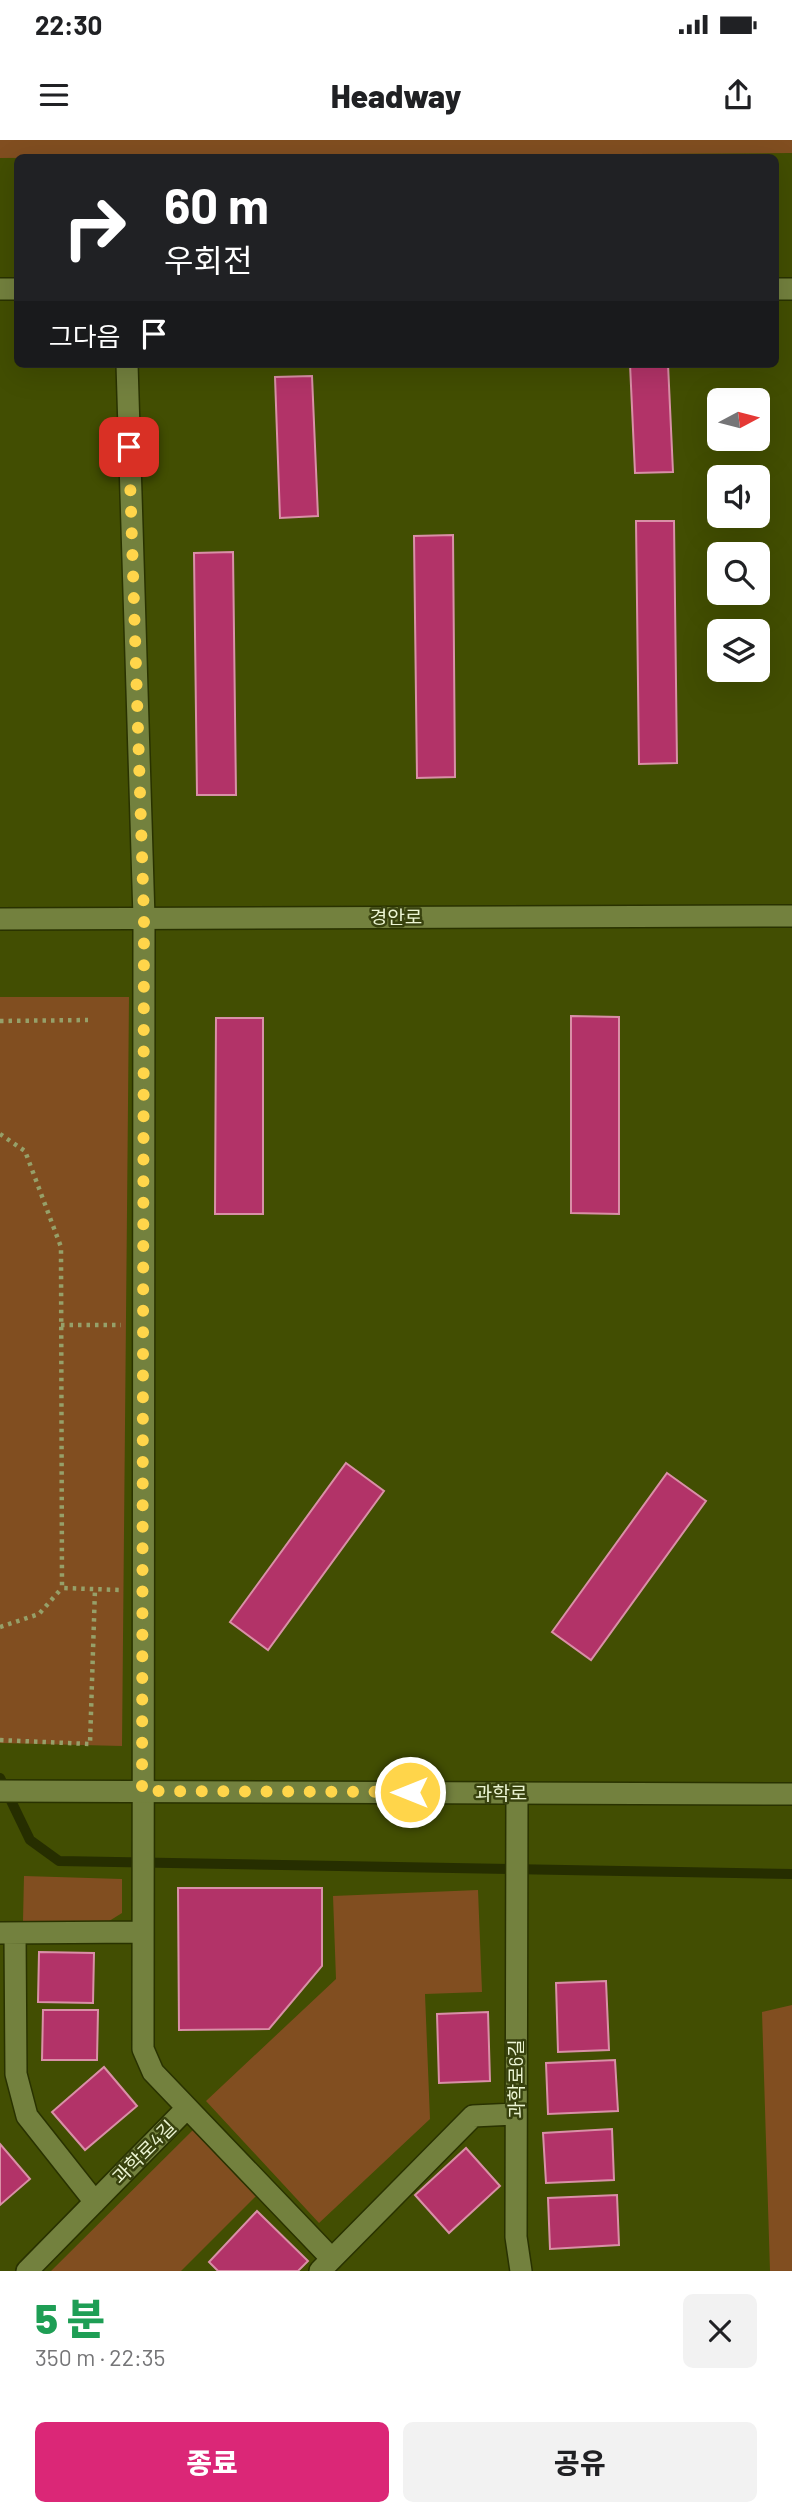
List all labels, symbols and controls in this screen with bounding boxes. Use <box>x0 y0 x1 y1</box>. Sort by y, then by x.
text: 22:30 <box>35 9 102 40</box>
icon: menu <box>35 76 73 114</box>
text: Headway <box>331 76 461 114</box>
icon: share <box>719 76 757 114</box>
text: 60 m <box>164 175 269 234</box>
icon: right <box>49 182 140 273</box>
text: 우회전 <box>164 240 252 278</box>
icon: arrive <box>135 315 173 353</box>
text: 그다음 <box>49 320 121 351</box>
north arrow <box>707 388 770 452</box>
map controls <box>707 388 770 682</box>
pin <box>99 417 159 477</box>
icon: arrive <box>110 428 148 466</box>
button: sound <box>707 465 770 528</box>
button: search <box>707 542 770 605</box>
button: layers <box>707 619 770 682</box>
street label: 경안로 <box>370 905 422 928</box>
position arrow <box>373 1755 447 1829</box>
street label: 과학로 <box>475 1781 527 1804</box>
street label: 과학로6길 <box>504 2039 527 2119</box>
street label: 과학로4길 <box>107 2115 180 2188</box>
text: 5 분 <box>35 2292 105 2342</box>
button: close <box>683 2294 757 2368</box>
text: 350 m · 22:35 <box>35 2343 165 2371</box>
button: 종료 <box>35 2422 389 2502</box>
button: 공유 <box>403 2422 757 2502</box>

